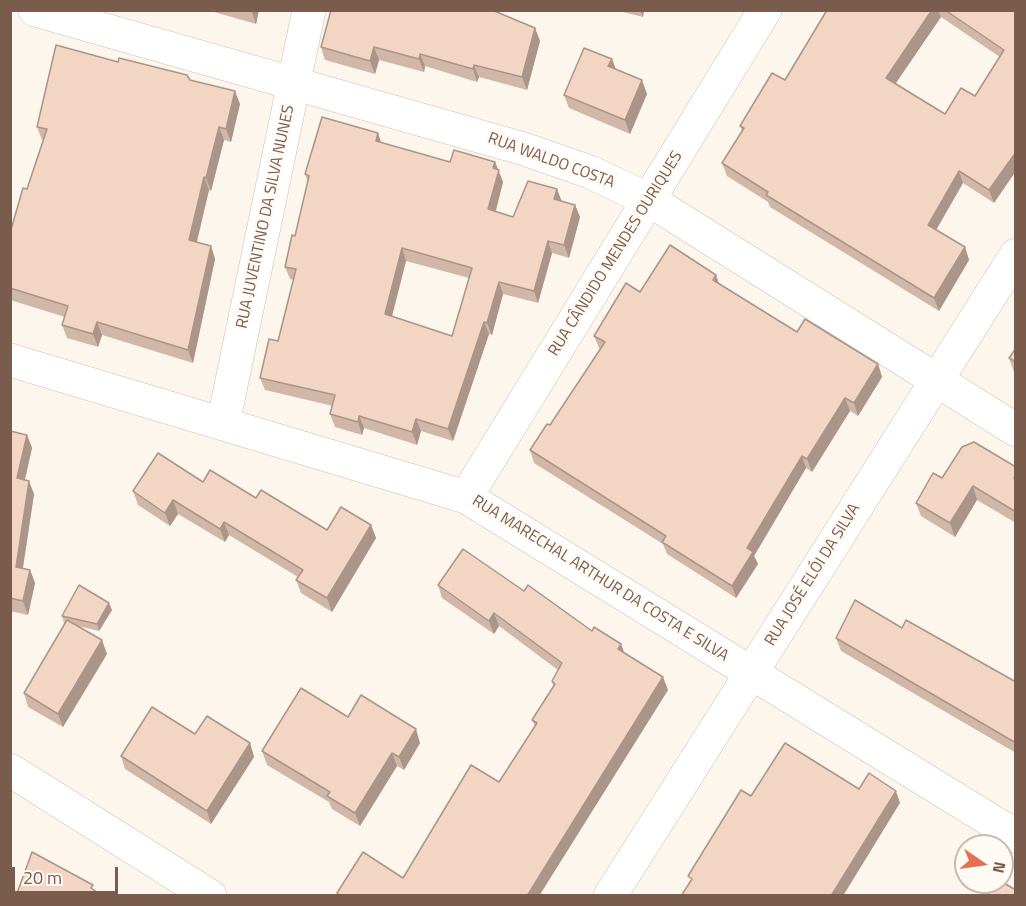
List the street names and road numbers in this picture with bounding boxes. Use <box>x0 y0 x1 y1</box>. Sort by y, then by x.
street label: RUA JUVENTINO DA SILVA NUNES <box>233 103 299 331</box>
street label: RUA WALDO COSTA <box>485 129 617 193</box>
street label: RUA CÂNDIDO MENDES OURIQUES <box>545 148 687 360</box>
street label: RUA MARECHAL ARTHUR DA COSTA E SILVA <box>468 492 732 666</box>
street label: RUA JOSÉ ELÓI DA SILVA <box>761 500 865 650</box>

